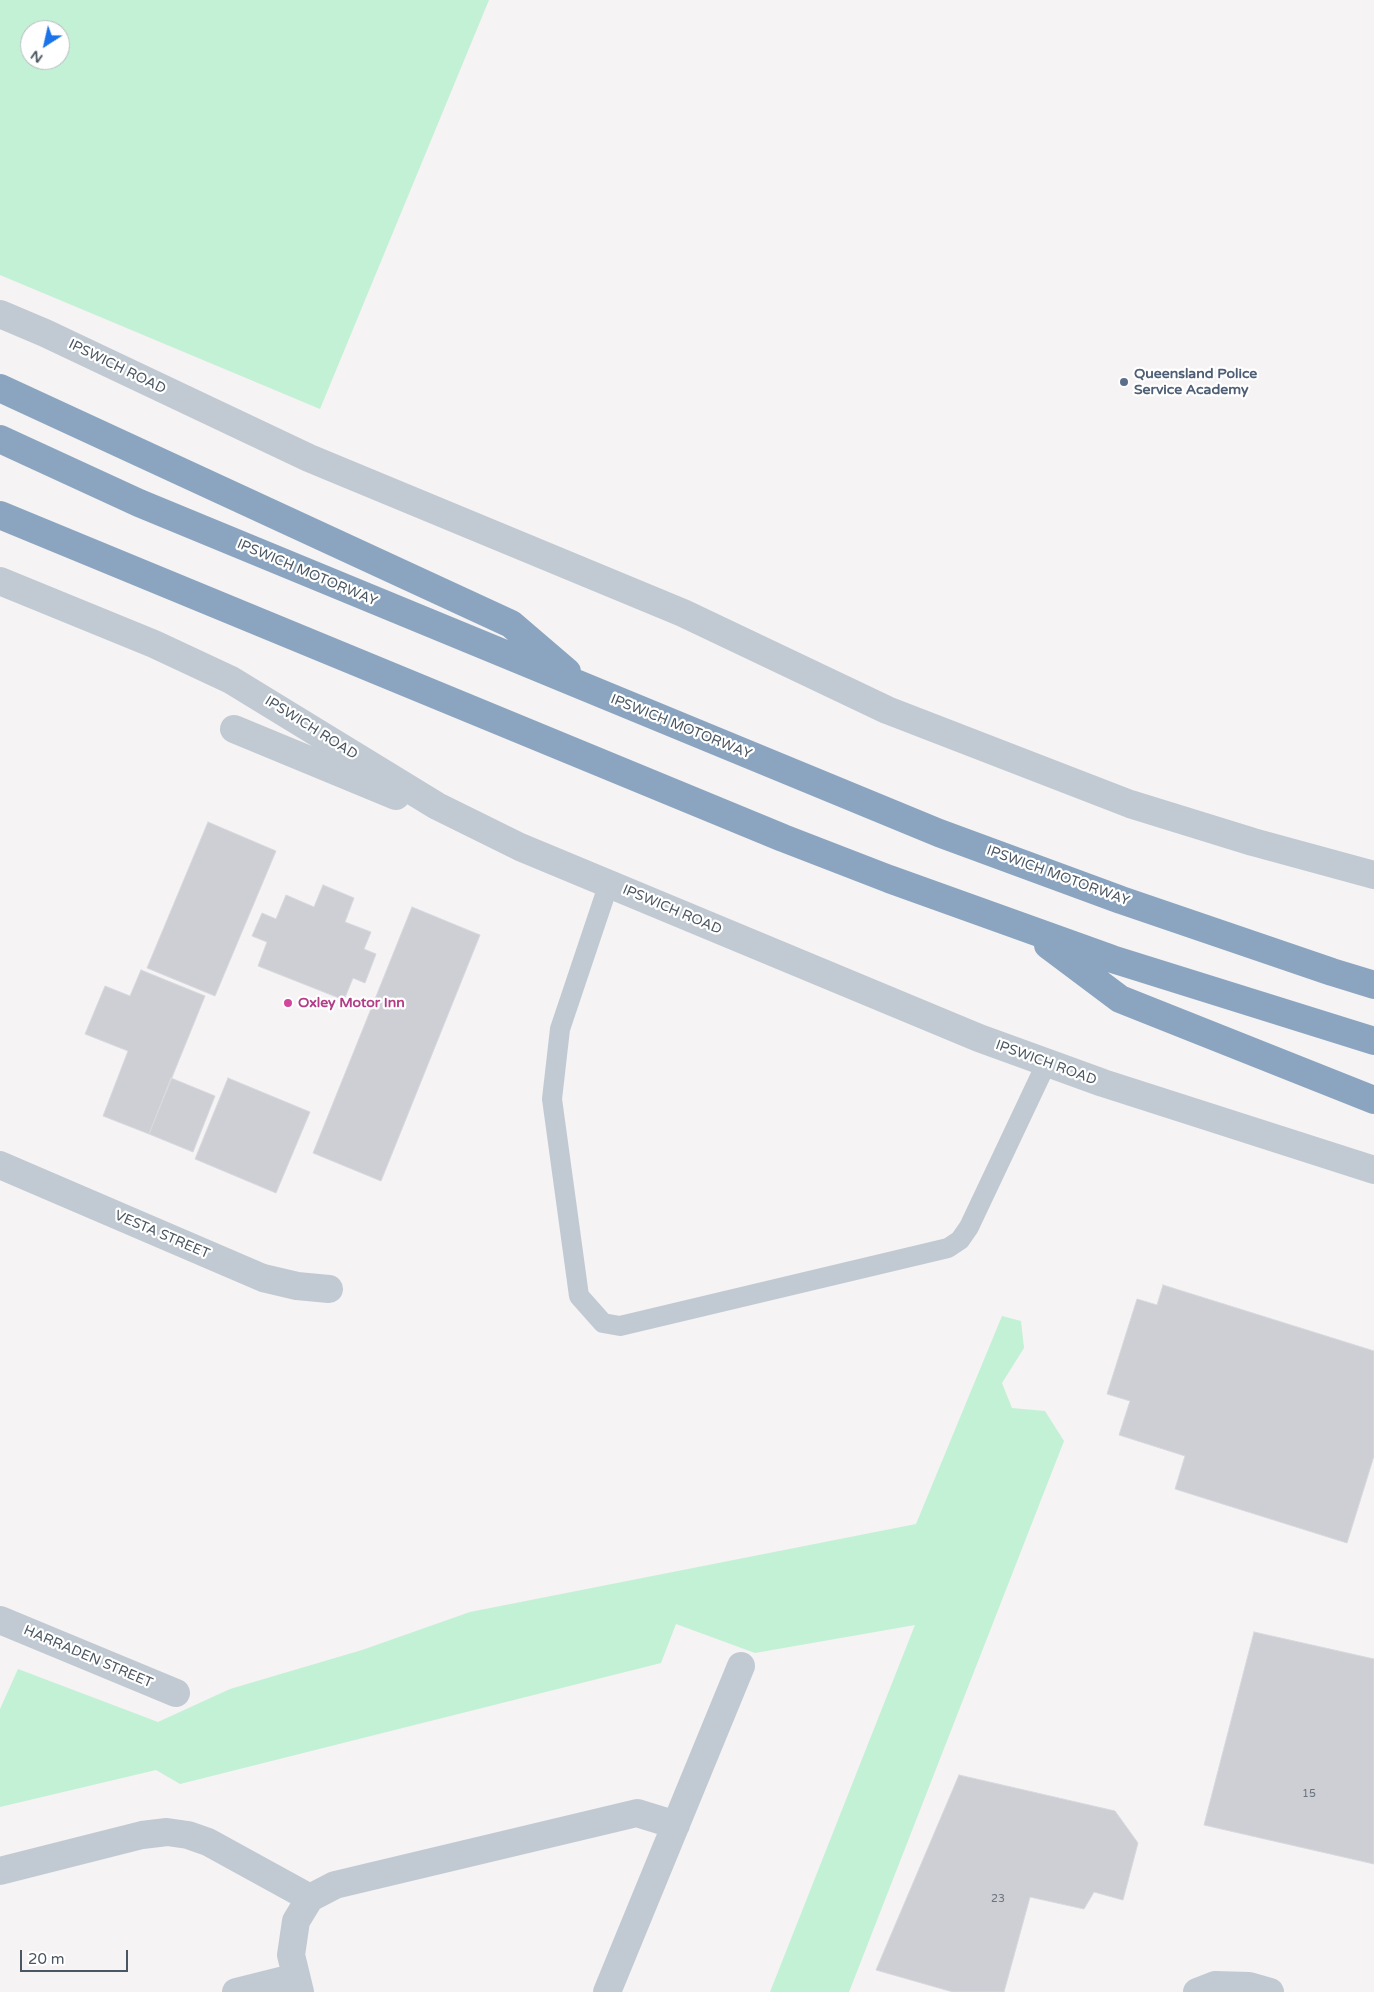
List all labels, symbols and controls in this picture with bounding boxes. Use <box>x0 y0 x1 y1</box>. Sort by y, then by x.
north arrow <box>20 20 70 70</box>
text: N <box>27 47 46 67</box>
street label: IPSWICH ROAD <box>66 336 168 398</box>
place label: Queensland Police Service Academy <box>1134 366 1257 398</box>
marker: Queensland Police Service Academy <box>1118 376 1130 388</box>
street label: IPSWICH MOTORWAY <box>234 536 380 610</box>
street label: IPSWICH MOTORWAY <box>608 691 754 763</box>
street label: IPSWICH ROAD <box>262 693 360 763</box>
street label: IPSWICH MOTORWAY <box>984 842 1132 910</box>
street label: IPSWICH ROAD <box>620 882 724 938</box>
place label: Oxley Motor Inn <box>298 995 405 1011</box>
marker: Oxley Motor Inn <box>282 997 294 1009</box>
street label: IPSWICH ROAD <box>993 1037 1099 1089</box>
street label: VESTA STREET <box>112 1207 212 1263</box>
street label: HARRADEN STREET <box>21 1622 155 1692</box>
house number: 15 <box>1302 1787 1316 1801</box>
house number: 23 <box>991 1892 1005 1906</box>
scale bar <box>22 1940 130 1972</box>
text: 20 m <box>28 1950 65 1968</box>

